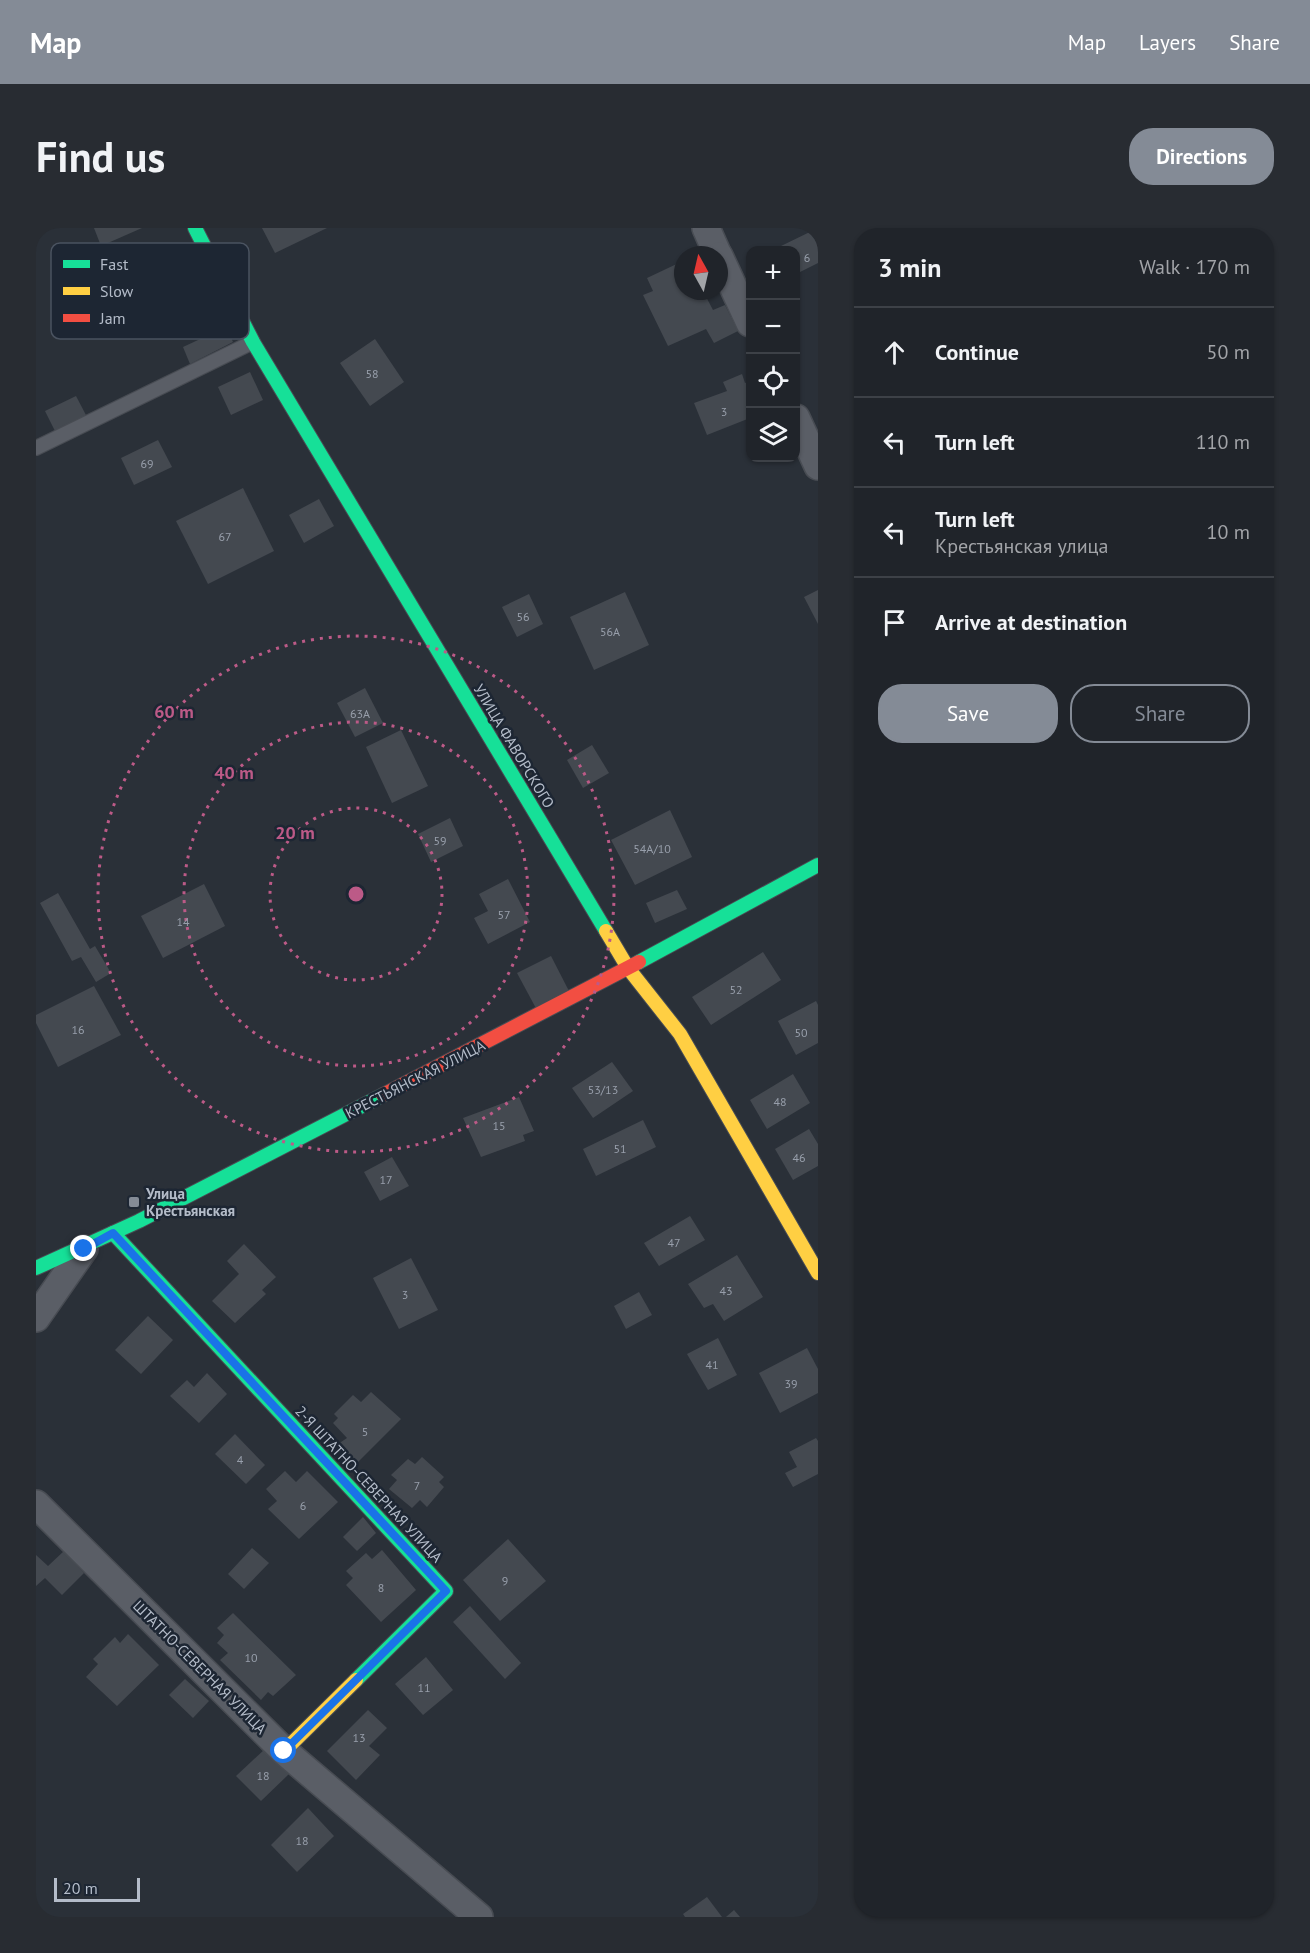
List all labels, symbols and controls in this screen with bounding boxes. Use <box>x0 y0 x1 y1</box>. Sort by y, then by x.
text: Map <box>30 24 81 61</box>
text: Map <box>1068 29 1106 56</box>
text: Layers <box>1139 29 1196 56</box>
text: Share <box>1229 29 1280 56</box>
button: Directions <box>1129 128 1274 185</box>
text: Find us <box>36 129 165 184</box>
legend <box>51 243 249 339</box>
north arrow <box>674 246 728 300</box>
map controls <box>746 246 800 462</box>
button: + <box>746 246 800 300</box>
house number: 6 <box>804 250 810 265</box>
text: 3 min <box>878 251 941 284</box>
text: Fast <box>100 254 129 274</box>
text: Walk · 170 m <box>1139 254 1250 280</box>
text: Slow <box>100 281 134 301</box>
button: − <box>746 300 800 354</box>
text: Jam <box>99 308 126 328</box>
icon: ahead <box>878 336 911 369</box>
text: Continue <box>935 338 1019 366</box>
text: 50 m <box>1207 339 1250 365</box>
button: locate <box>746 354 800 408</box>
house number: 58 <box>365 366 379 381</box>
house number: 3 <box>721 404 727 419</box>
button: layers <box>746 408 800 462</box>
icon: left <box>878 426 911 459</box>
text: Turn left <box>935 428 1015 456</box>
text: 110 m <box>1196 429 1250 455</box>
house number: 69 <box>140 456 154 471</box>
text: Turn left <box>935 505 1015 533</box>
icon: left <box>878 516 911 549</box>
text: 10 m <box>1207 519 1250 545</box>
house number: 67 <box>218 529 232 544</box>
text: Крестьянская улица <box>935 533 1108 559</box>
icon: arrive <box>878 606 911 639</box>
text: Arrive at destination <box>935 608 1127 636</box>
house number: 56 <box>516 609 530 624</box>
house number: 56А <box>600 624 620 639</box>
street label: УЛИЦА ФАВОРСКОГО <box>469 681 559 811</box>
button: Save <box>878 684 1058 743</box>
button: Share <box>1070 684 1250 743</box>
text: 60 m <box>154 700 194 723</box>
house number: 63А <box>350 706 370 721</box>
text: 40 m <box>214 761 254 784</box>
text: 20 m <box>275 821 315 844</box>
house number: 59 <box>433 833 447 848</box>
house number: 54А/10 <box>633 841 671 856</box>
centre of rings <box>346 884 366 904</box>
house number: 57 <box>497 907 511 922</box>
house number: 14 <box>176 914 190 929</box>
house number: 52 <box>729 982 743 997</box>
house number: 16 <box>71 1022 85 1037</box>
house number: 50 <box>794 1025 808 1040</box>
street label: КРЕСТЬЯНСКАЯ УЛИЦА <box>342 1035 488 1122</box>
house number: 53/13 <box>588 1082 618 1097</box>
house number: 48 <box>773 1094 787 1109</box>
house number: 15 <box>492 1118 506 1133</box>
house number: 51 <box>613 1141 627 1156</box>
house number: 46 <box>792 1150 806 1165</box>
house number: 17 <box>379 1172 393 1187</box>
place label: Улица Крестьянская <box>145 1184 235 1220</box>
marker: Улица Крестьянская <box>127 1195 141 1209</box>
route end <box>70 1235 96 1261</box>
house number: 47 <box>667 1235 681 1250</box>
house number: 43 <box>719 1283 733 1298</box>
house number: 3 <box>402 1287 408 1302</box>
house number: 41 <box>705 1357 719 1372</box>
house number: 39 <box>784 1376 798 1391</box>
street label: 2-Я ШТАТНО-СЕВЕРНАЯ УЛИЦА <box>291 1402 447 1567</box>
house number: 5 <box>362 1424 368 1439</box>
house number: 4 <box>237 1452 244 1467</box>
house number: 7 <box>414 1478 420 1493</box>
house number: 6 <box>300 1498 306 1513</box>
house number: 9 <box>502 1573 508 1588</box>
house number: 8 <box>378 1580 384 1595</box>
street label: ШТАТНО-СЕВЕРНАЯ УЛИЦА <box>129 1596 271 1738</box>
house number: 10 <box>244 1650 258 1665</box>
house number: 11 <box>417 1680 431 1695</box>
house number: 13 <box>352 1730 366 1745</box>
route start <box>270 1737 296 1763</box>
house number: 18 <box>256 1768 270 1783</box>
house number: 18 <box>295 1833 309 1848</box>
scale bar <box>54 1875 140 1902</box>
text: 20 m <box>63 1878 98 1898</box>

